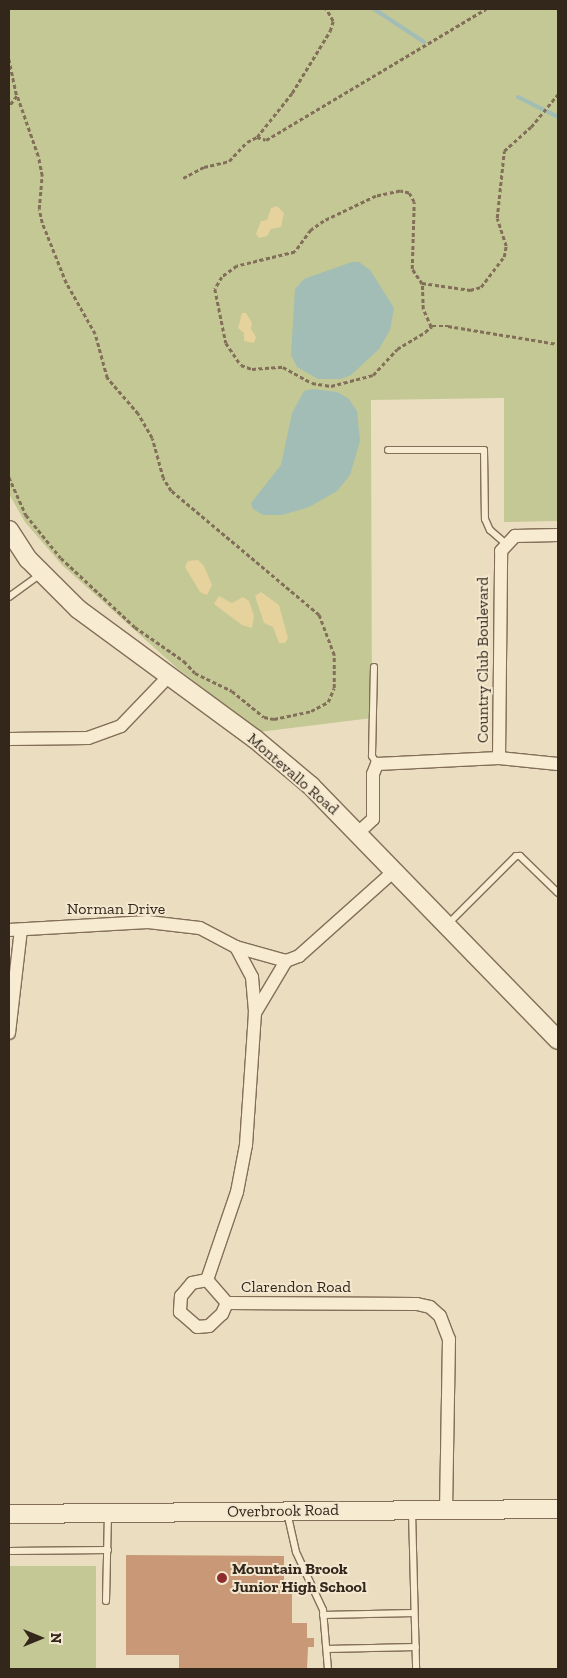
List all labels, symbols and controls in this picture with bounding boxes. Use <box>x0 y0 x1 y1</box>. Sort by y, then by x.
street label: Country Club Boulevard <box>473 577 493 743</box>
street label: Montevallo Road <box>243 729 343 819</box>
street label: Norman Drive <box>67 899 165 919</box>
street label: Clarendon Road <box>241 1277 351 1297</box>
street label: Overbrook Road <box>227 1500 339 1522</box>
place label: Mountain Brook Junior High School <box>232 1559 367 1597</box>
marker: Mountain Brook Junior High School <box>216 1572 228 1584</box>
north arrow <box>15 1613 65 1663</box>
text: N <box>47 1633 64 1643</box>

